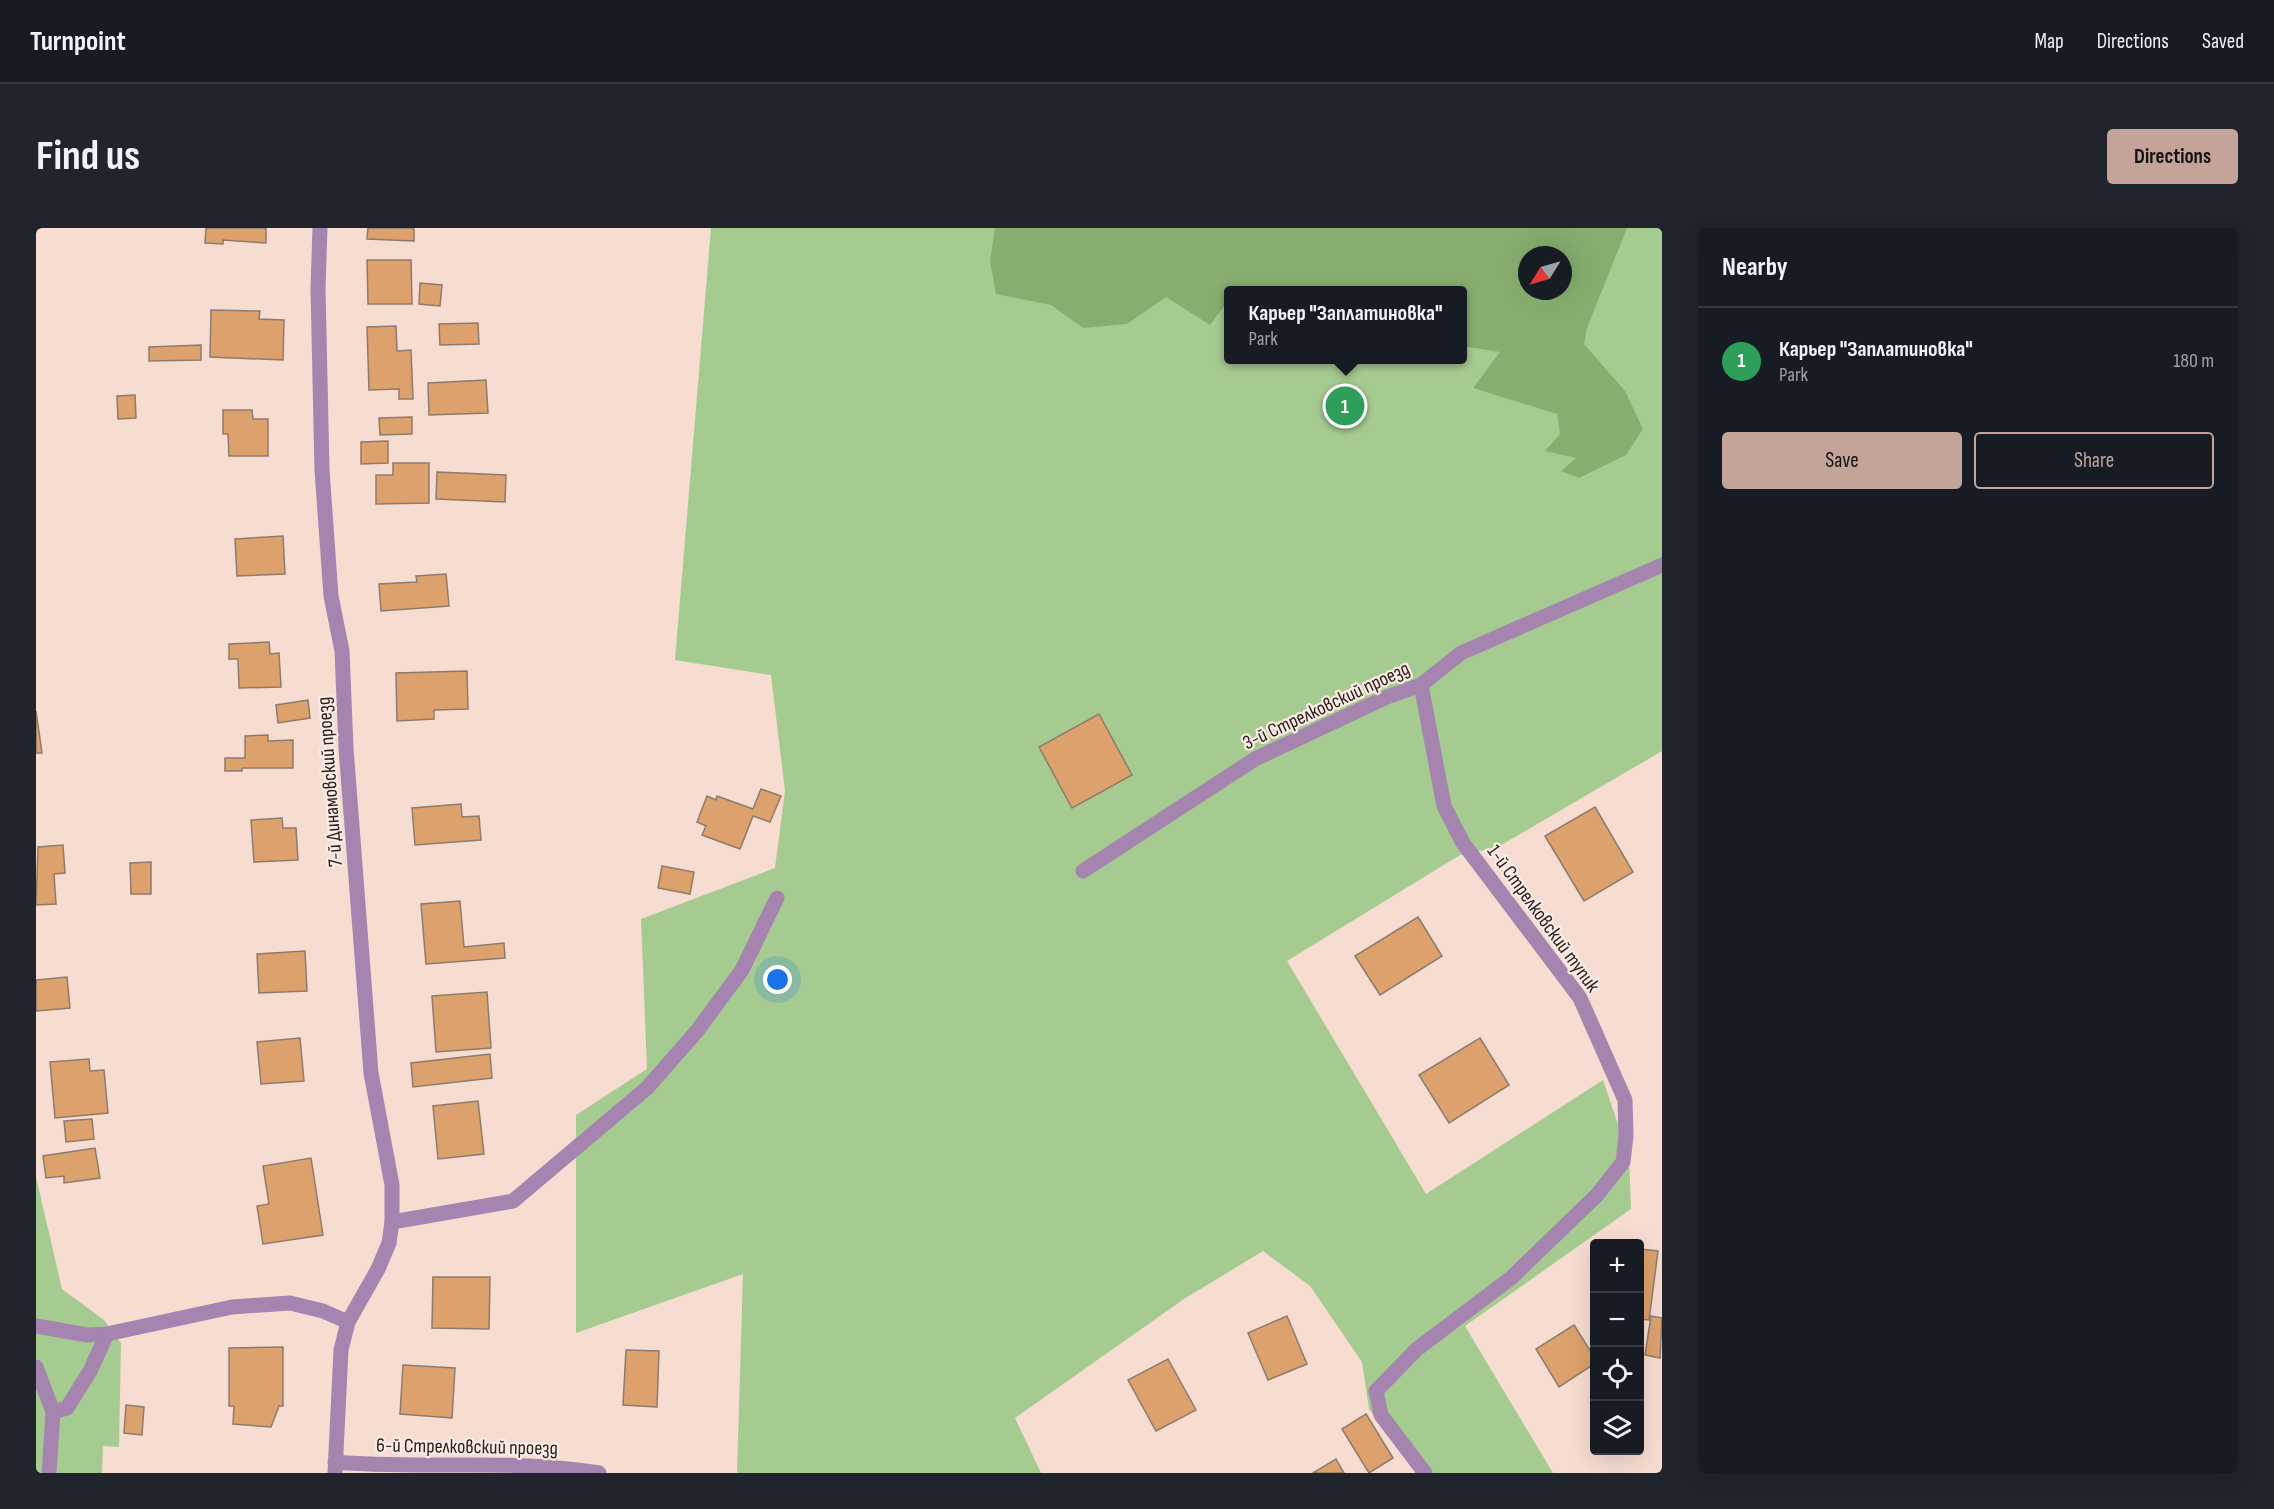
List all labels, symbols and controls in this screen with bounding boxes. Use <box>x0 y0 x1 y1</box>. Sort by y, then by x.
text: Turnpoint <box>30 25 126 58</box>
text: Map <box>2034 29 2064 54</box>
text: Directions <box>2097 29 2169 54</box>
text: Saved <box>2202 29 2244 54</box>
button: Directions <box>2107 129 2238 184</box>
text: Find us <box>36 131 140 182</box>
north arrow <box>1518 246 1572 300</box>
text: Nearby <box>1722 252 1788 283</box>
popup <box>1224 286 1467 364</box>
text: Карьер "Заплатиновка" <box>1249 300 1442 327</box>
text: Park <box>1249 327 1278 351</box>
text: Карьер "Заплатиновка" <box>1779 336 1973 363</box>
text: 1 <box>1738 349 1745 373</box>
text: 180 m <box>2173 349 2214 373</box>
text: Park <box>1779 363 1808 387</box>
pin: 1 <box>1326 384 1364 429</box>
button: Save <box>1722 432 1962 489</box>
button: Share <box>1974 432 2214 489</box>
street label: 3-й Стрелковский проезд <box>1239 657 1414 755</box>
street label: 7-й Динамовский проезд <box>312 696 348 868</box>
street label: 1-й Стрелковский тупик <box>1482 840 1605 997</box>
your location <box>763 965 792 994</box>
map controls <box>1590 1239 1644 1455</box>
button: + <box>1590 1239 1644 1293</box>
button: − <box>1590 1293 1644 1347</box>
button: locate <box>1590 1347 1644 1401</box>
button: layers <box>1590 1401 1644 1455</box>
street label: 6-й Стрелковский проезд <box>376 1433 558 1461</box>

